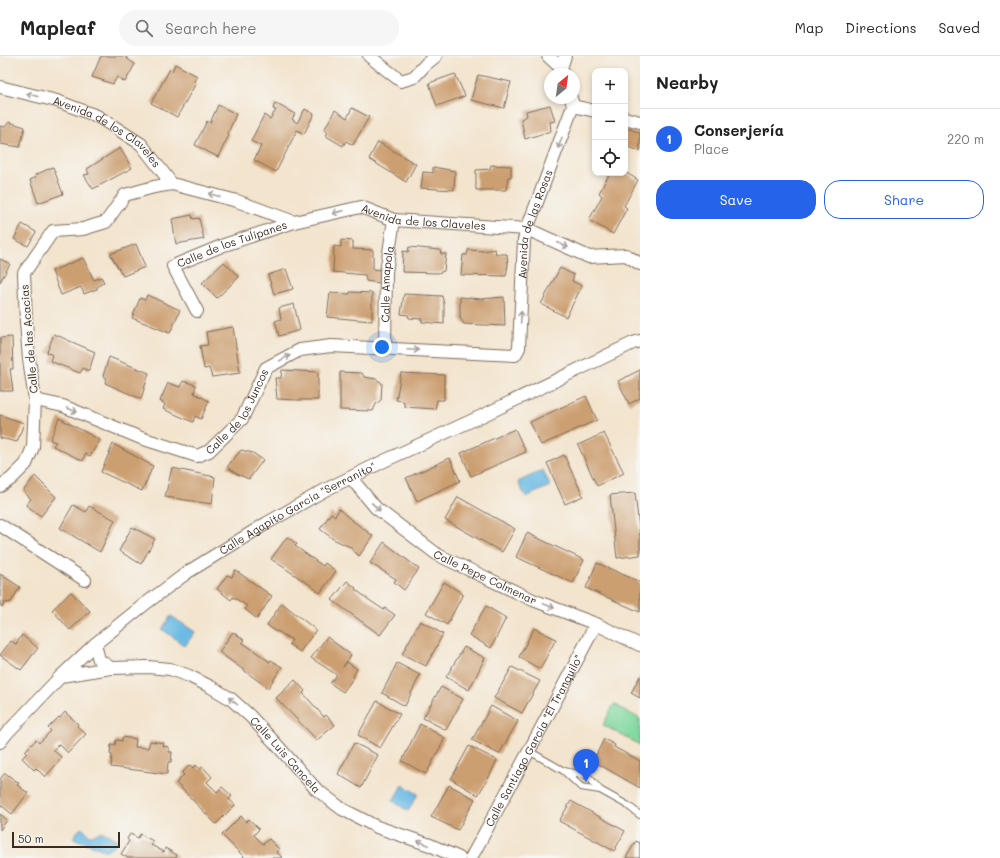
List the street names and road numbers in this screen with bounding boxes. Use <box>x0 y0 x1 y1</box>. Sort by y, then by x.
street label: Avenida de los Claveles <box>51 92 164 170</box>
street label: Avenida de las Rosas <box>514 167 556 279</box>
street label: Avenida de los Claveles <box>359 200 486 233</box>
street label: Calle de los Tulipanes <box>174 217 289 271</box>
street label: Calle Amapola <box>377 245 397 322</box>
street label: Calle de las Acacias <box>16 284 41 394</box>
street label: Calle de los Juncos <box>202 366 272 457</box>
street label: Calle Agapito García "Serranito" <box>216 458 378 558</box>
street label: Calle Pepe Colmenar <box>430 546 539 608</box>
street label: Calle Santiago García "El Tranquilo" <box>481 652 585 829</box>
street label: Calle Luis Cancela <box>247 713 324 796</box>

